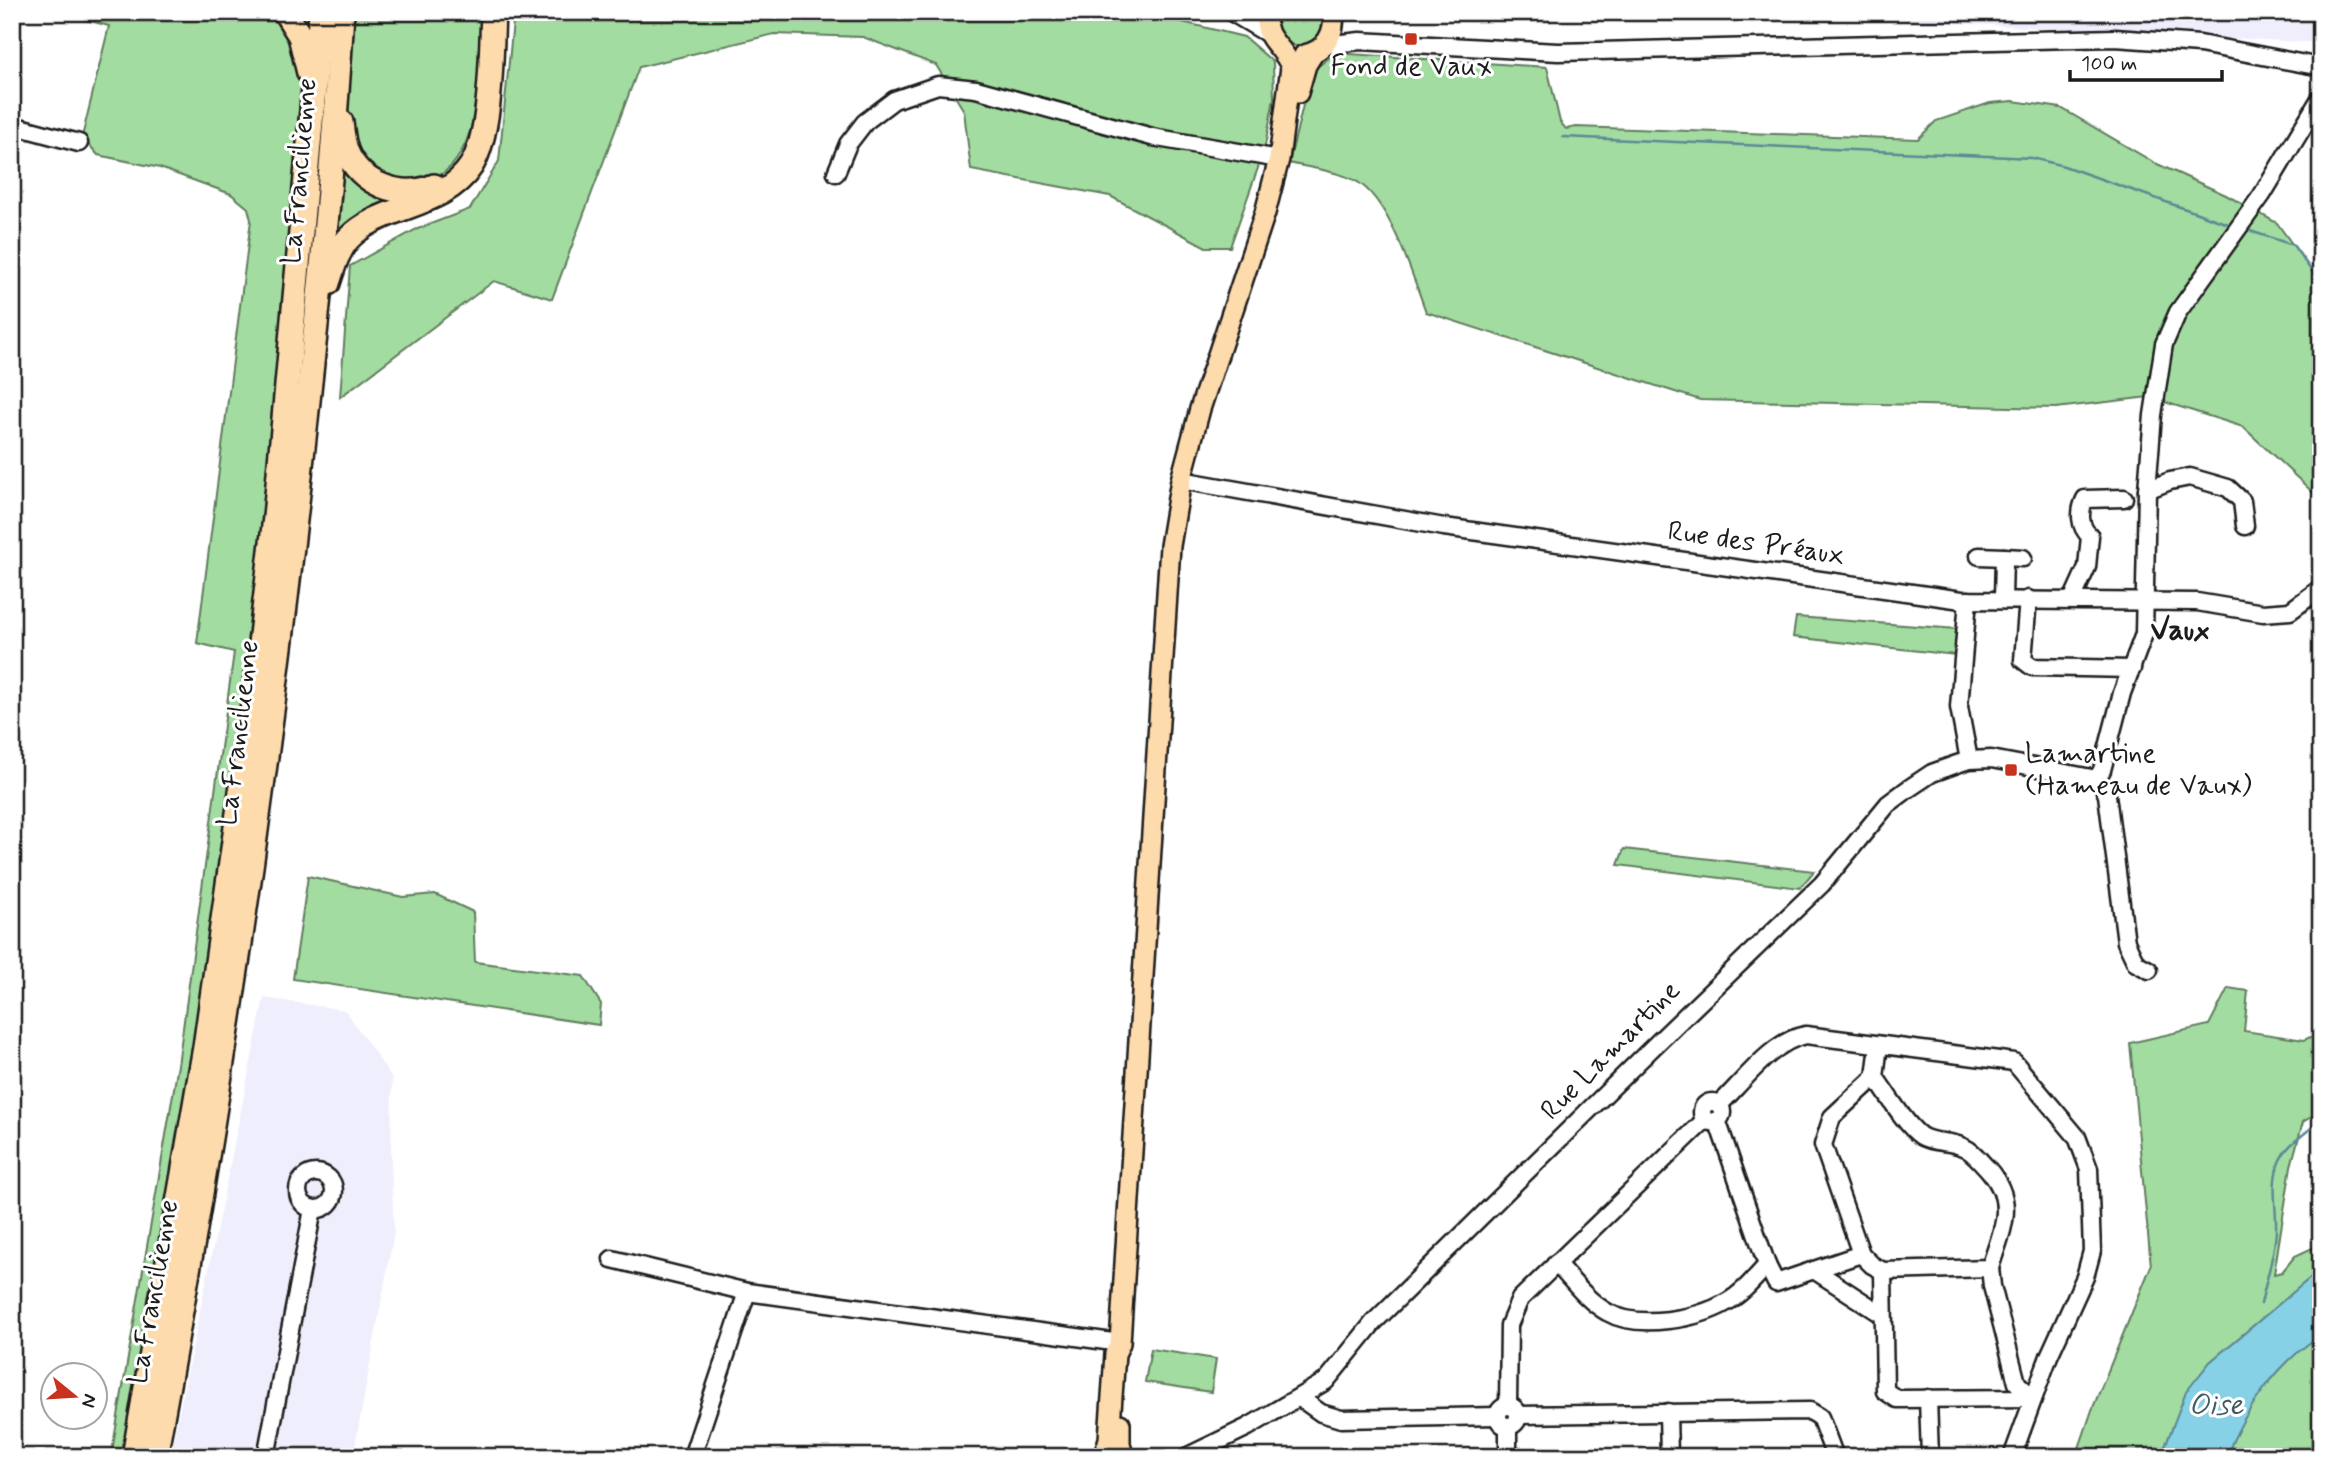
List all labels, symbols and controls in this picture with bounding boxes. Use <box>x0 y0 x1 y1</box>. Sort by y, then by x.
marker: Fond de Vaux <box>1403 31 1419 47</box>
scale bar <box>2070 38 2223 82</box>
place label: Fond de Vaux <box>1330 49 1492 86</box>
text: 100 m <box>2081 50 2137 78</box>
street label: La Francilienne <box>273 76 327 266</box>
street label: Rue des Préaux <box>1665 513 1847 575</box>
district label: Vaux <box>2150 611 2210 650</box>
street label: La Francilienne <box>209 638 269 828</box>
place label: Lamartine (Hameau de Vaux) <box>2025 736 2252 805</box>
marker: Lamartine (Hameau de Vaux) <box>2003 762 2019 778</box>
street label: Rue Lamartine <box>1533 973 1689 1129</box>
street label: La Francilienne <box>120 1197 188 1387</box>
north arrow <box>38 1360 108 1430</box>
water label: Oise <box>2189 1386 2244 1425</box>
text: N <box>75 1391 103 1411</box>

